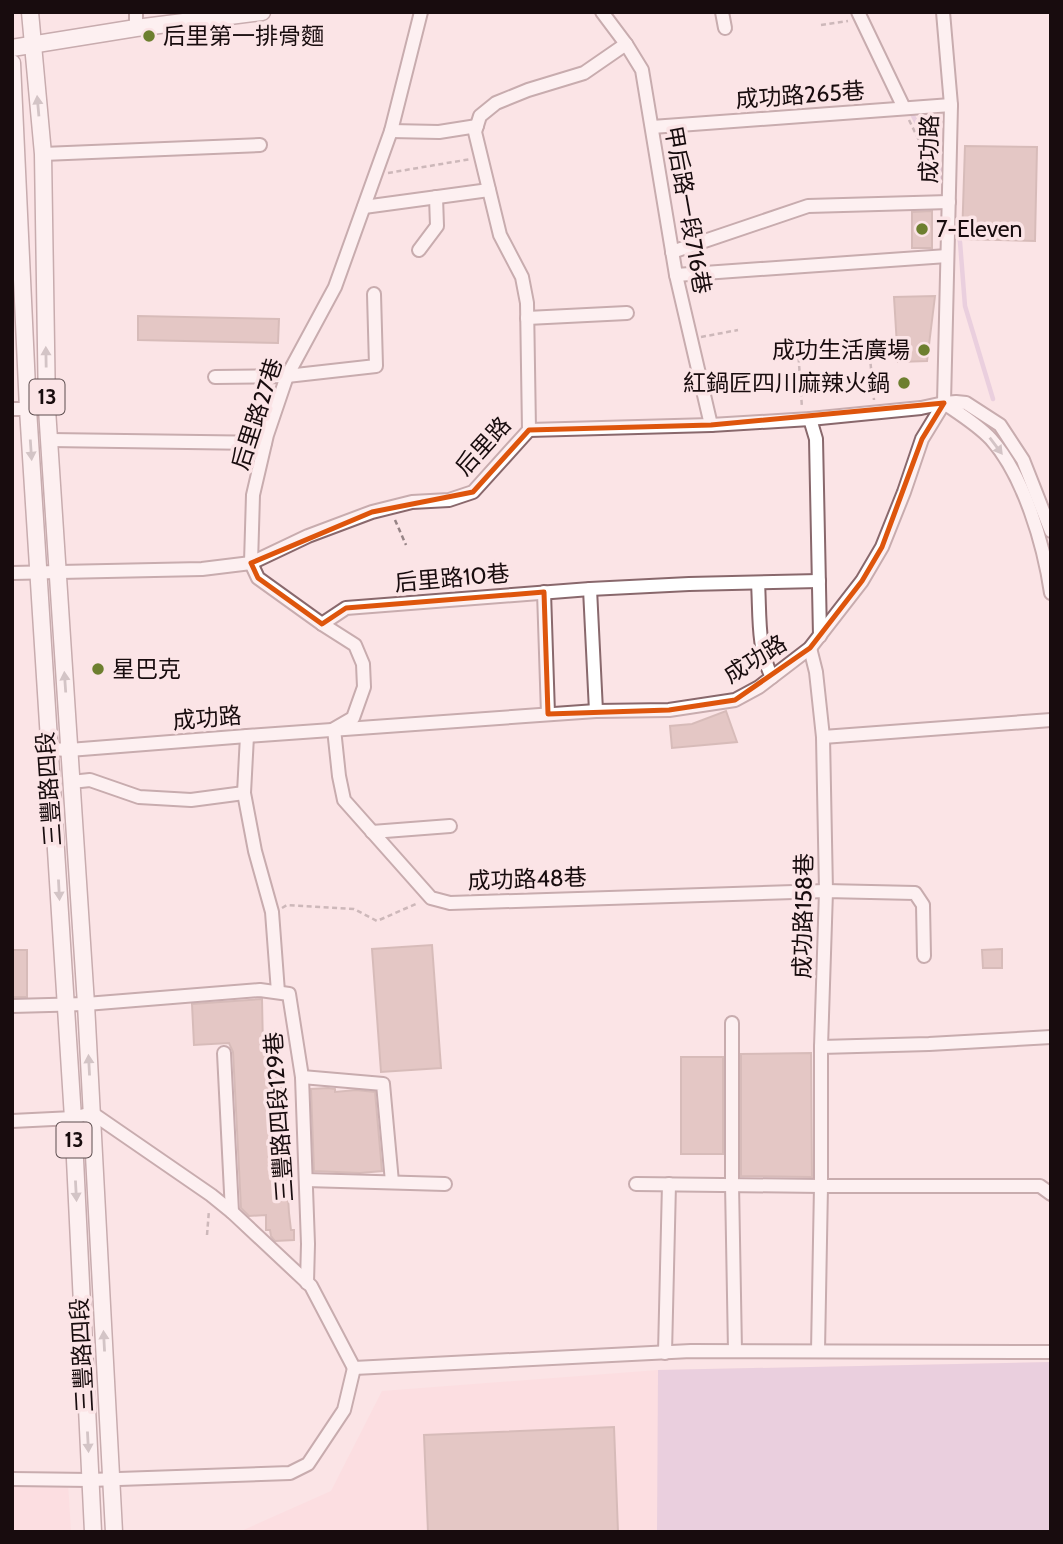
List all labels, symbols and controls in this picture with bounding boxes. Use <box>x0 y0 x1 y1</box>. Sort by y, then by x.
place label: 后里第一排骨麵 <box>163 22 324 50</box>
marker: 后里第一排骨麵 <box>141 28 157 44</box>
street label: 成功路265巷 <box>734 77 866 113</box>
one-way arrow <box>32 94 43 116</box>
street label: 成功路 <box>914 114 944 184</box>
street label: 甲后路一段716巷 <box>659 124 717 296</box>
place label: 7-Eleven <box>936 215 1022 243</box>
marker: 7-Eleven <box>914 221 930 237</box>
place label: 成功生活廣場 <box>772 336 910 364</box>
marker: 成功生活廣場 <box>916 342 932 358</box>
one-way arrow <box>40 346 52 368</box>
street label: 后里路27巷 <box>226 355 288 473</box>
place label: 紅鍋匠四川麻辣火鍋 <box>683 369 890 397</box>
marker: 紅鍋匠四川麻辣火鍋 <box>896 375 912 391</box>
road number: 13 <box>30 380 64 414</box>
street label: 后里路 <box>450 411 516 481</box>
one-way arrow <box>988 437 1003 455</box>
one-way arrow <box>25 439 36 461</box>
street label: 后里路10巷 <box>393 559 511 597</box>
street label: 成功路 <box>718 629 792 689</box>
place label: 星巴克 <box>112 655 181 683</box>
marker: 星巴克 <box>90 661 106 677</box>
one-way arrow <box>59 671 70 693</box>
street label: 成功路 <box>171 701 243 735</box>
street label: 三豐路四段 <box>31 731 67 847</box>
street label: 成功路158巷 <box>788 853 818 979</box>
street label: 成功路48巷 <box>467 863 587 895</box>
one-way arrow <box>54 879 65 901</box>
street label: 三豐路四段129巷 <box>259 1031 299 1203</box>
one-way arrow <box>84 1054 95 1076</box>
road number: 13 <box>56 1122 92 1158</box>
one-way arrow <box>71 1180 82 1202</box>
street label: 三豐路四段 <box>65 1297 99 1413</box>
one-way arrow <box>99 1330 110 1352</box>
one-way arrow <box>82 1432 93 1454</box>

